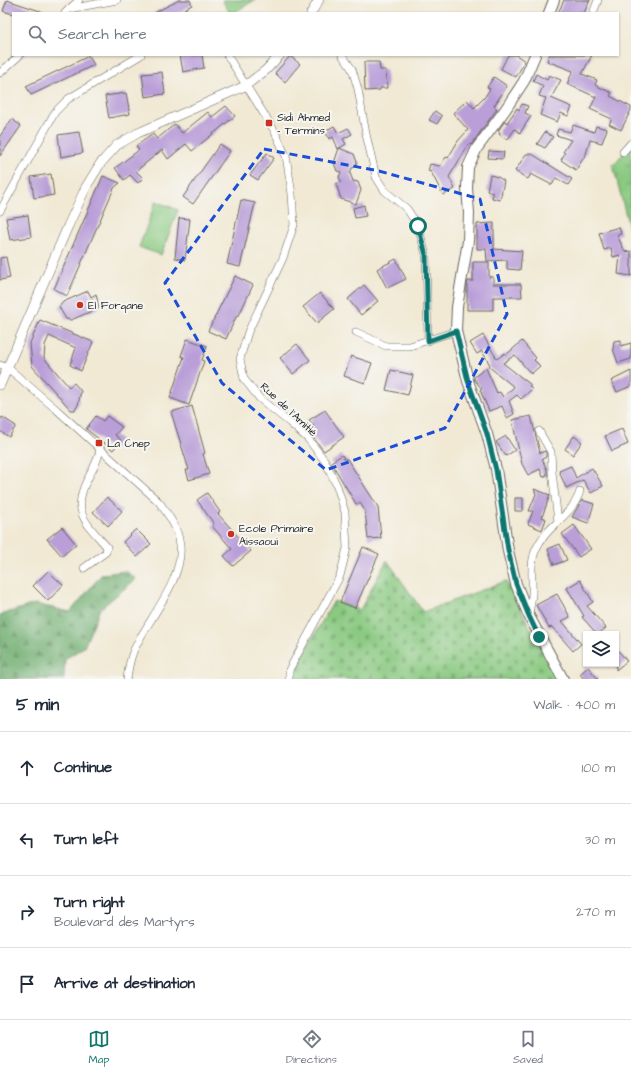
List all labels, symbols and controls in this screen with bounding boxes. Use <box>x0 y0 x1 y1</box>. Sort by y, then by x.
search box <box>12 12 619 56</box>
icon: search <box>26 23 48 45</box>
text: Search here <box>58 24 147 45</box>
place label: Sidi Ahmed - Termins <box>277 110 330 138</box>
marker: Sidi Ahmed - Termins <box>264 118 274 128</box>
route start <box>409 217 427 235</box>
place label: El Forqane <box>88 298 143 313</box>
marker: El Forqane <box>75 300 85 310</box>
street label: Rue de l'Amitié <box>257 379 320 440</box>
place label: La Cnep <box>107 436 150 451</box>
marker: La Cnep <box>94 438 104 448</box>
place label: Ecole Primaire Aissaoui <box>239 521 313 549</box>
marker: Ecole Primaire Aissaoui <box>226 529 236 539</box>
route end <box>530 628 548 646</box>
map controls <box>583 631 619 667</box>
button: layers <box>583 631 619 667</box>
text: 5 min <box>16 693 59 717</box>
text: Walk · 400 m <box>533 696 615 714</box>
icon: ahead <box>16 757 38 779</box>
text: Continue <box>54 757 112 778</box>
text: 100 m <box>582 759 615 777</box>
icon: left <box>16 829 38 851</box>
text: Turn left <box>54 829 118 850</box>
text: 30 m <box>585 831 615 849</box>
text: Turn right <box>54 892 125 913</box>
icon: right <box>16 901 38 923</box>
text: 270 m <box>576 903 615 921</box>
text: Boulevard des Martyrs <box>54 913 195 931</box>
icon: arrive <box>16 973 38 995</box>
text: Arrive at destination <box>54 973 195 994</box>
tab: Map <box>88 1028 110 1067</box>
tab: Directions <box>286 1028 337 1067</box>
tab: Saved <box>513 1028 543 1067</box>

